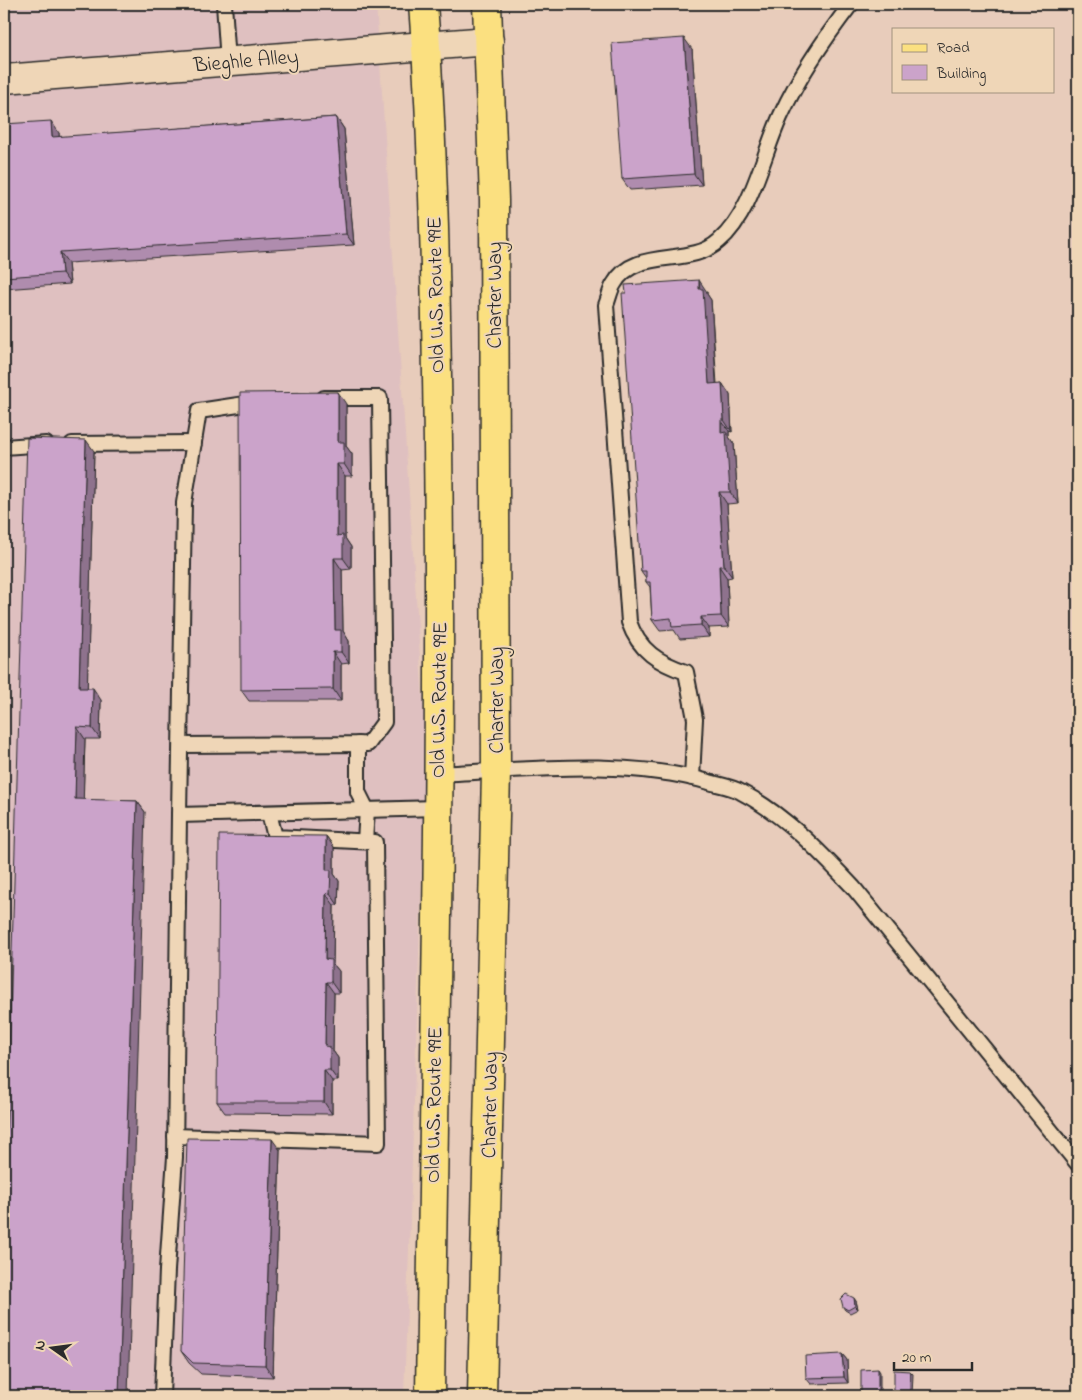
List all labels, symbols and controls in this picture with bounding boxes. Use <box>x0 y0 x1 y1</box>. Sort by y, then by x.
legend <box>892 28 1054 92</box>
text: Road <box>937 37 970 59</box>
street label: Bieghle Alley <box>191 42 300 84</box>
text: Building <box>936 63 986 86</box>
street label: Old U.S. Route 99E <box>421 216 453 373</box>
street label: Charter Way <box>481 242 513 348</box>
street label: Old U.S. Route 99E <box>424 622 456 779</box>
street label: Charter Way <box>483 647 515 753</box>
street label: Old U.S. Route 99E <box>419 1027 451 1184</box>
street label: Charter Way <box>475 1051 509 1159</box>
north arrow <box>28 1322 78 1372</box>
text: N <box>30 1338 52 1352</box>
scale bar <box>894 1340 972 1372</box>
text: 20 m <box>902 1347 932 1369</box>

